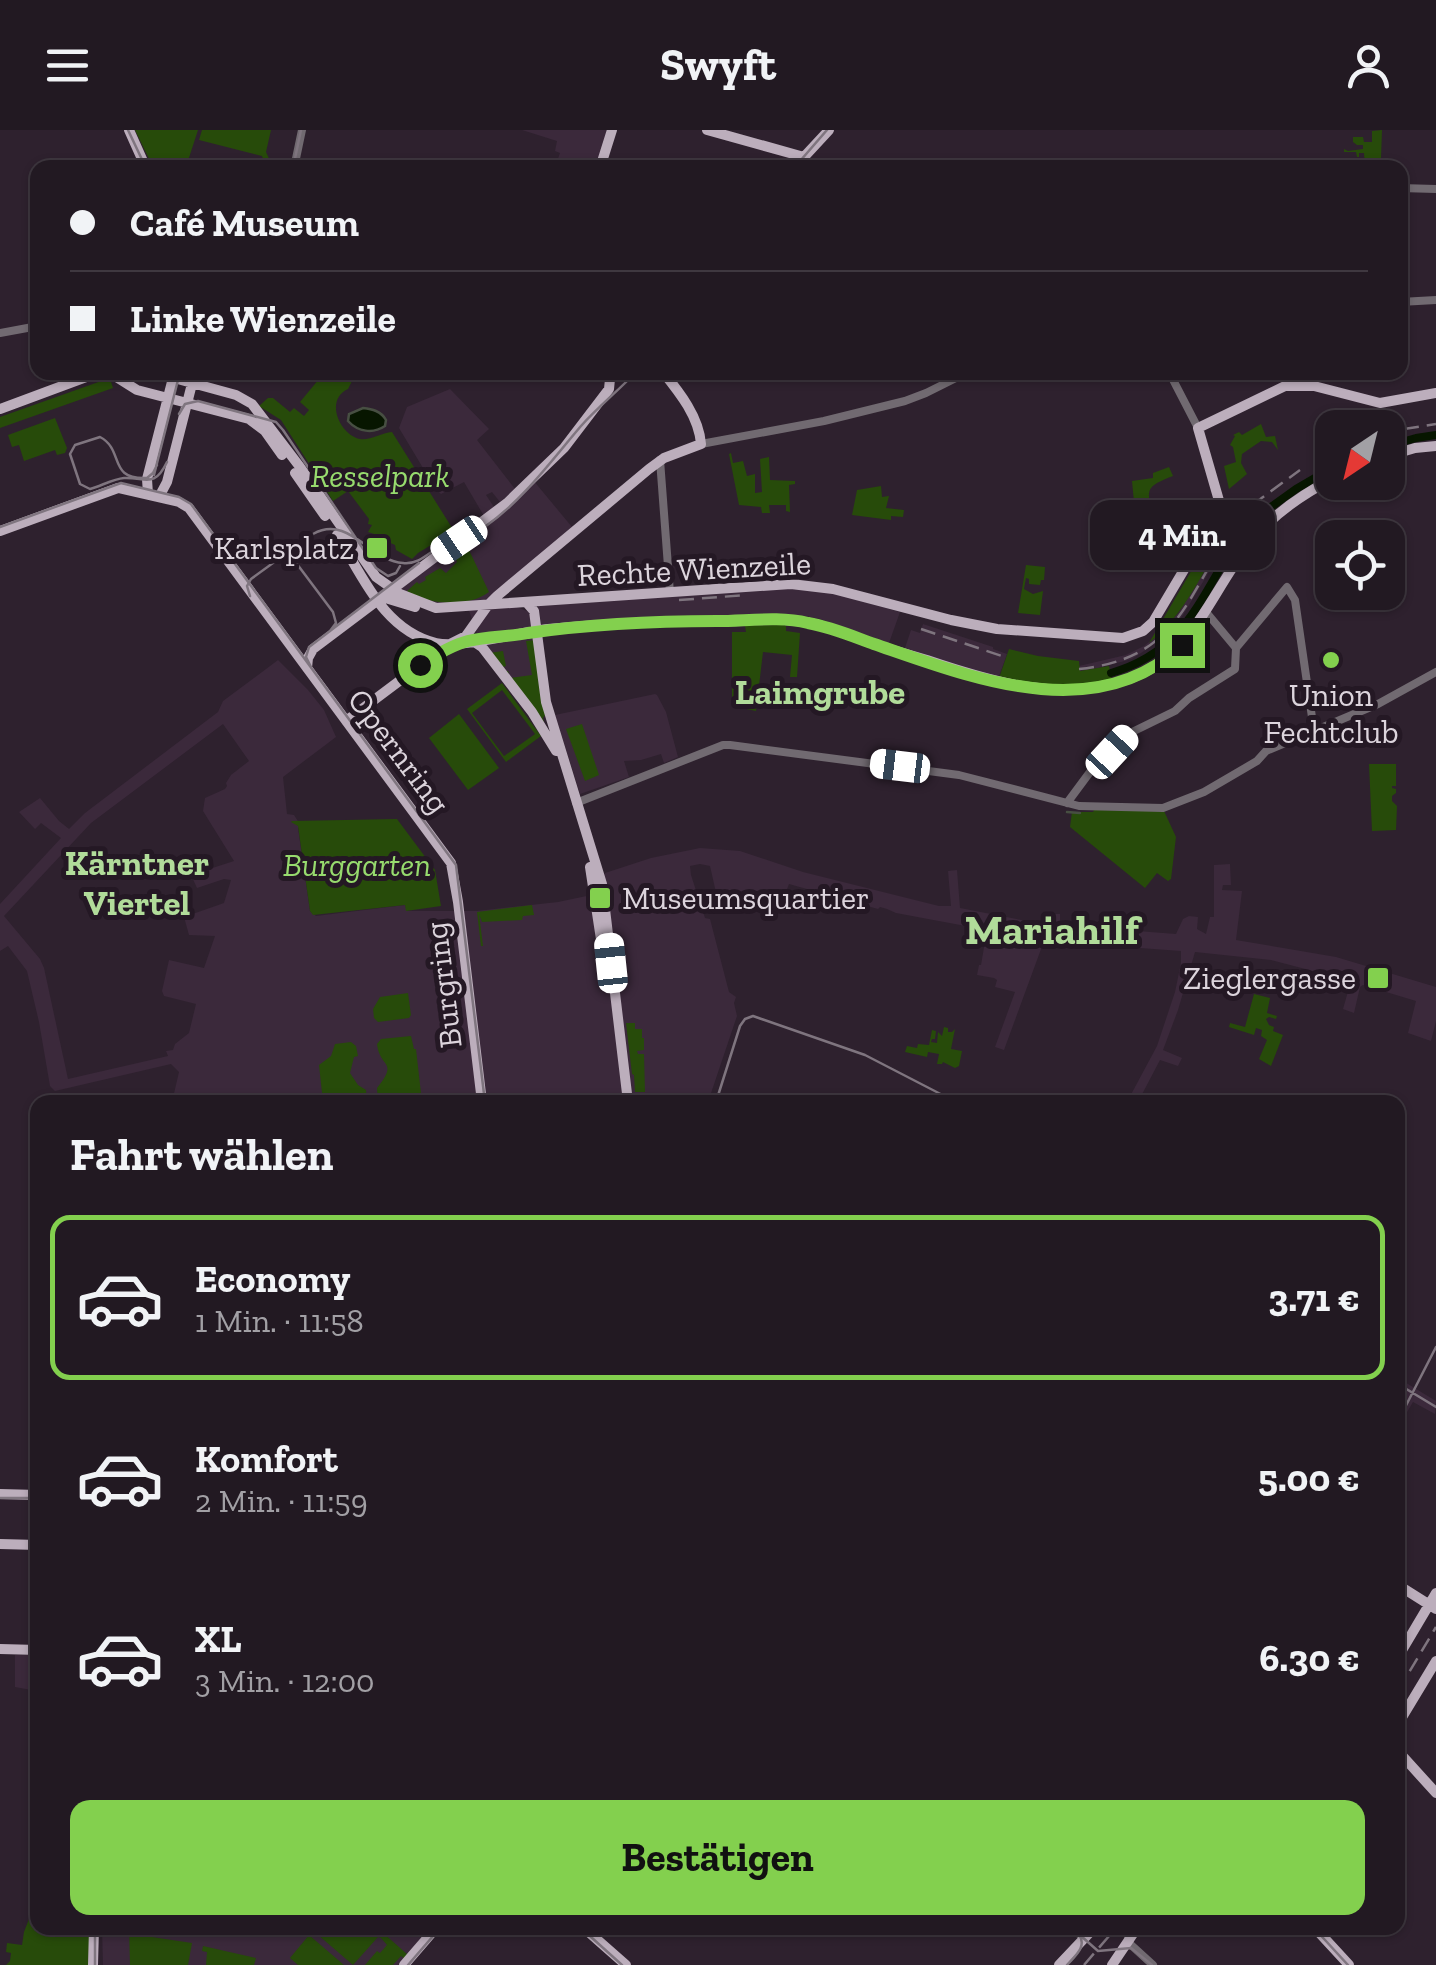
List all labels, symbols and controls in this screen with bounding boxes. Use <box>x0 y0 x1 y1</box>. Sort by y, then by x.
icon: menu <box>40 38 95 93</box>
text: Swyft <box>660 38 776 92</box>
icon: person <box>1341 38 1396 93</box>
text: Café Museum <box>130 200 359 246</box>
text: Linke Wienzeile <box>130 296 396 342</box>
north arrow <box>1315 410 1405 500</box>
map controls <box>1315 410 1405 610</box>
park label: Resselpark <box>310 457 450 495</box>
callout: 4 Min. <box>1090 500 1274 570</box>
car <box>426 511 492 569</box>
text: 4 Min. <box>1138 516 1227 554</box>
button: locate <box>1315 520 1405 610</box>
place label: Karlsplatz <box>214 529 354 567</box>
marker: Karlsplatz <box>364 535 390 561</box>
street label: Rechte Wienzeile <box>576 544 812 594</box>
route end <box>1160 623 1205 668</box>
route start <box>398 643 443 688</box>
marker: Union Fechtclub <box>1320 649 1342 671</box>
district label: Laimgrube <box>735 671 905 713</box>
place label: Union Fechtclub <box>1263 676 1399 751</box>
street label: Opernring <box>340 681 458 821</box>
car <box>1081 720 1143 784</box>
car <box>868 747 932 785</box>
district label: Kärntner Viertel <box>65 842 209 924</box>
park label: Burggarten <box>283 846 431 884</box>
place label: Museumsquartier <box>622 879 869 917</box>
marker: Museumsquartier <box>587 885 613 911</box>
district label: Mariahilf <box>965 904 1143 955</box>
street label: Burgring <box>416 920 470 1050</box>
car <box>593 932 629 994</box>
place label: Zieglergasse <box>1183 959 1356 997</box>
marker: Zieglergasse <box>1365 965 1391 991</box>
text: Fahrt wählen <box>70 1128 333 1182</box>
icon: car <box>75 1253 165 1343</box>
text: Economy <box>195 1256 350 1302</box>
text: 3.71 € <box>1268 1275 1360 1321</box>
text: 1 Min. · 11:58 <box>195 1302 364 1340</box>
icon: car <box>75 1433 165 1523</box>
text: Komfort <box>195 1436 338 1482</box>
text: 5.00 € <box>1258 1455 1360 1501</box>
text: 2 Min. · 11:59 <box>195 1482 368 1520</box>
icon: car <box>75 1613 165 1703</box>
text: XL <box>195 1616 242 1662</box>
text: 6.30 € <box>1259 1635 1360 1681</box>
text: 3 Min. · 12:00 <box>195 1662 375 1700</box>
button: Bestätigen <box>70 1800 1365 1915</box>

